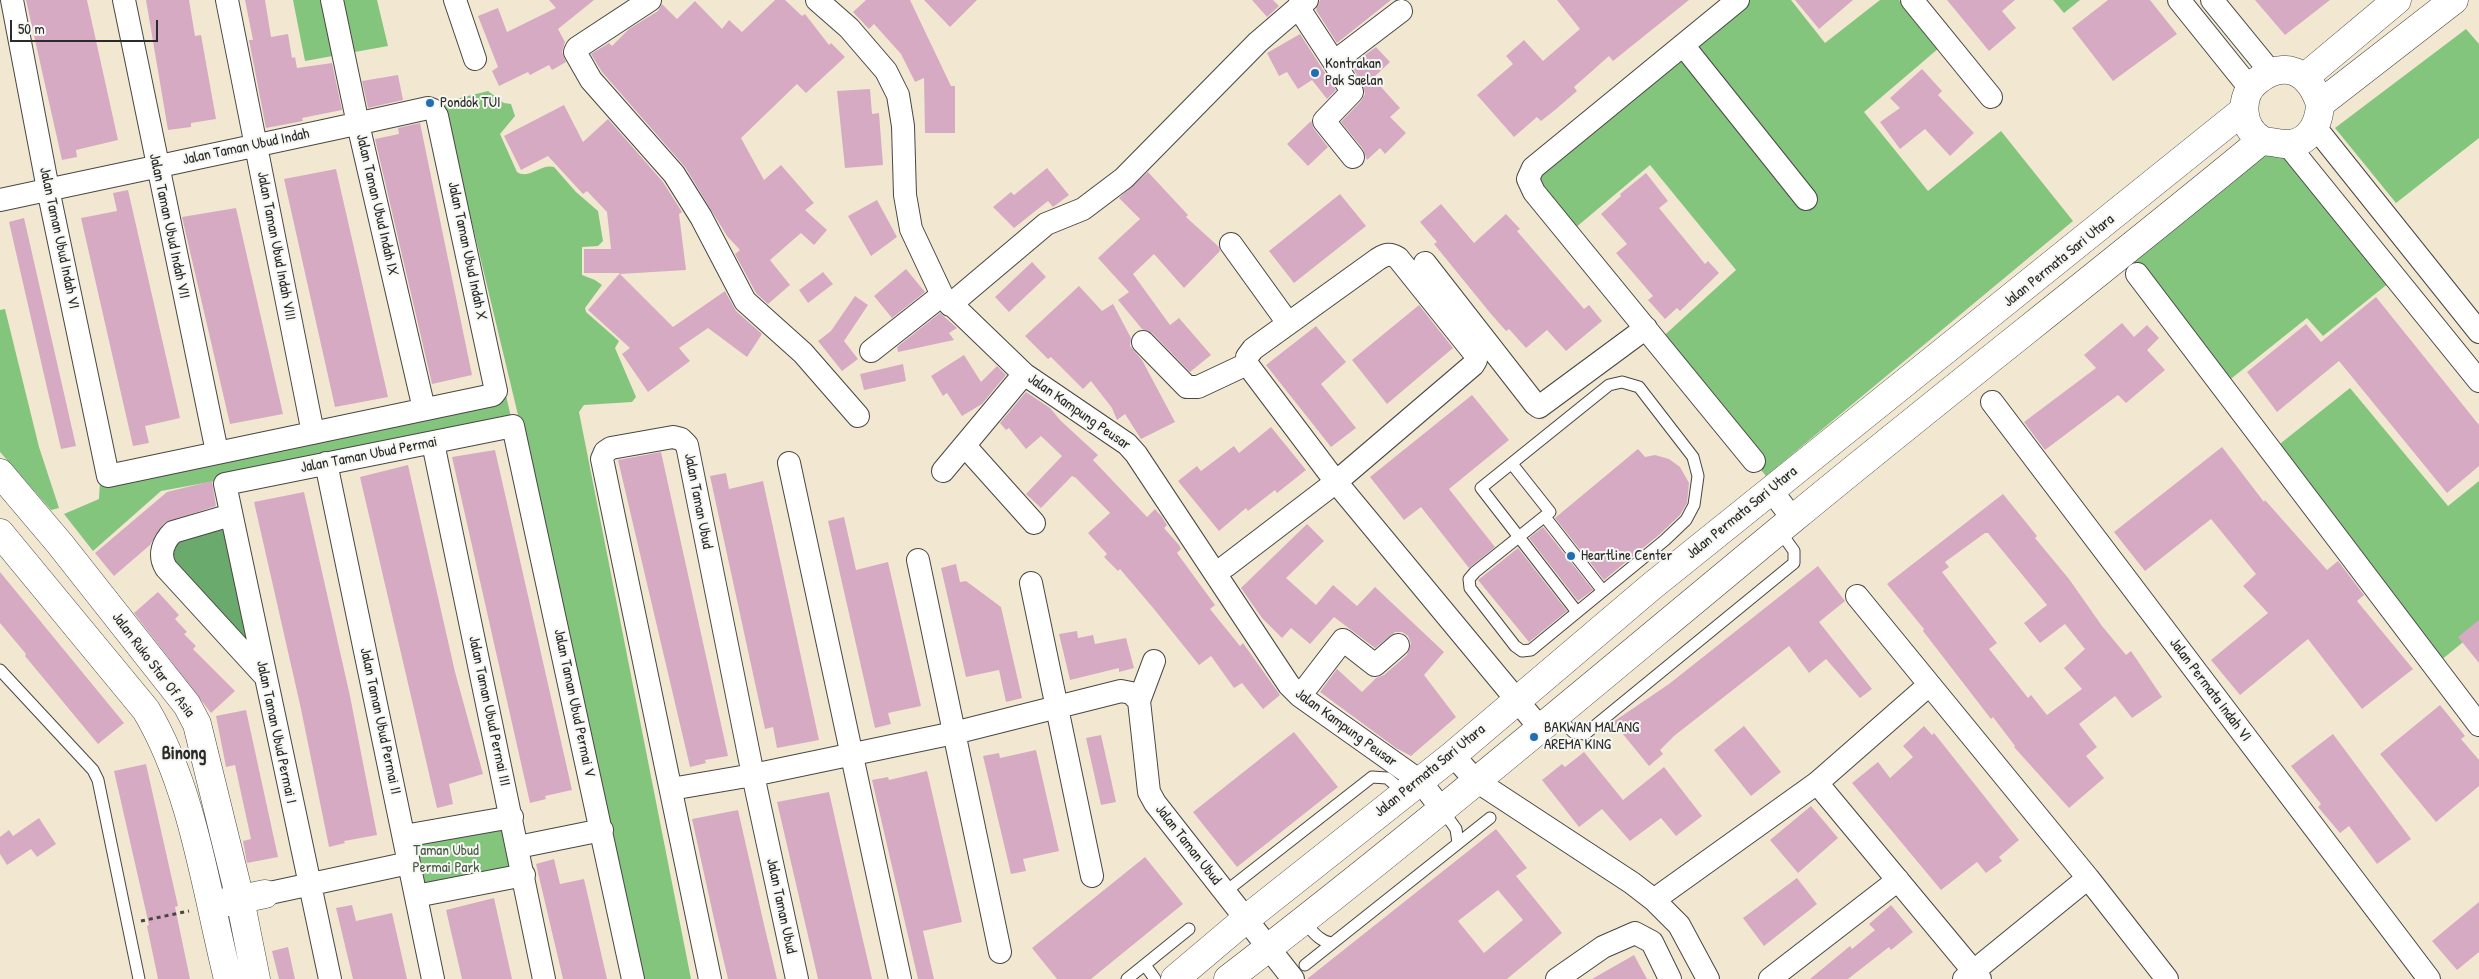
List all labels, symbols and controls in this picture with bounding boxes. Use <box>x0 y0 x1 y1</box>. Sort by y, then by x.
scale bar <box>12 10 160 42</box>
text: 50 m <box>18 18 45 39</box>
place label: Kontrakan Pak Saelan <box>1325 55 1383 90</box>
marker: Kontrakan Pak Saelan <box>1309 67 1321 79</box>
place label: Pondok TUI <box>440 94 500 112</box>
marker: Pondok TUI <box>424 97 436 109</box>
street label: Jalan Taman Ubud Indah <box>181 125 311 169</box>
street label: Jalan Taman Ubud Indah IX <box>352 132 402 278</box>
street label: Jalan Taman Ubud Indah VII <box>145 152 193 300</box>
street label: Jalan Taman Ubud Indah VI <box>35 166 83 310</box>
street label: Jalan Taman Ubud Indah VIII <box>253 170 299 322</box>
street label: Jalan Taman Ubud Indah X <box>444 180 490 322</box>
street label: Jalan Permata Sari Utara <box>2000 211 2118 311</box>
street label: Jalan Kampung Peusar <box>1024 370 1134 454</box>
street label: Jalan Taman Ubud Permai <box>299 433 439 477</box>
street label: Jalan Taman Ubud <box>680 452 716 550</box>
street label: Jalan Permata Sari Utara <box>1683 463 1801 563</box>
place label: Heartline Center <box>1581 547 1672 565</box>
marker: Heartline Center <box>1565 550 1577 562</box>
street label: Jalan Ruko Star Of Asia <box>108 609 198 721</box>
street label: Jalan Taman Ubud Permai V <box>550 627 598 779</box>
street label: Jalan Taman Ubud Permai III <box>464 634 514 788</box>
street label: Jalan Permata Indah VI <box>2165 635 2255 745</box>
street label: Jalan Taman Ubud Permai II <box>356 646 404 796</box>
street label: Jalan Taman Ubud Permai I <box>252 659 300 805</box>
street label: Jalan Kampung Peusar <box>1292 685 1400 771</box>
place label: BAKWAN MALANG AREMA KING <box>1544 719 1639 754</box>
street label: Jalan Permata Sari Utara <box>1371 721 1489 821</box>
marker: BAKWAN MALANG AREMA KING <box>1528 731 1540 743</box>
district label: Binong <box>162 743 206 765</box>
street label: Jalan Taman Ubud <box>1151 801 1225 889</box>
park label: Taman Ubud Permai Park <box>413 842 479 877</box>
street label: Jalan Taman Ubud <box>762 857 800 955</box>

